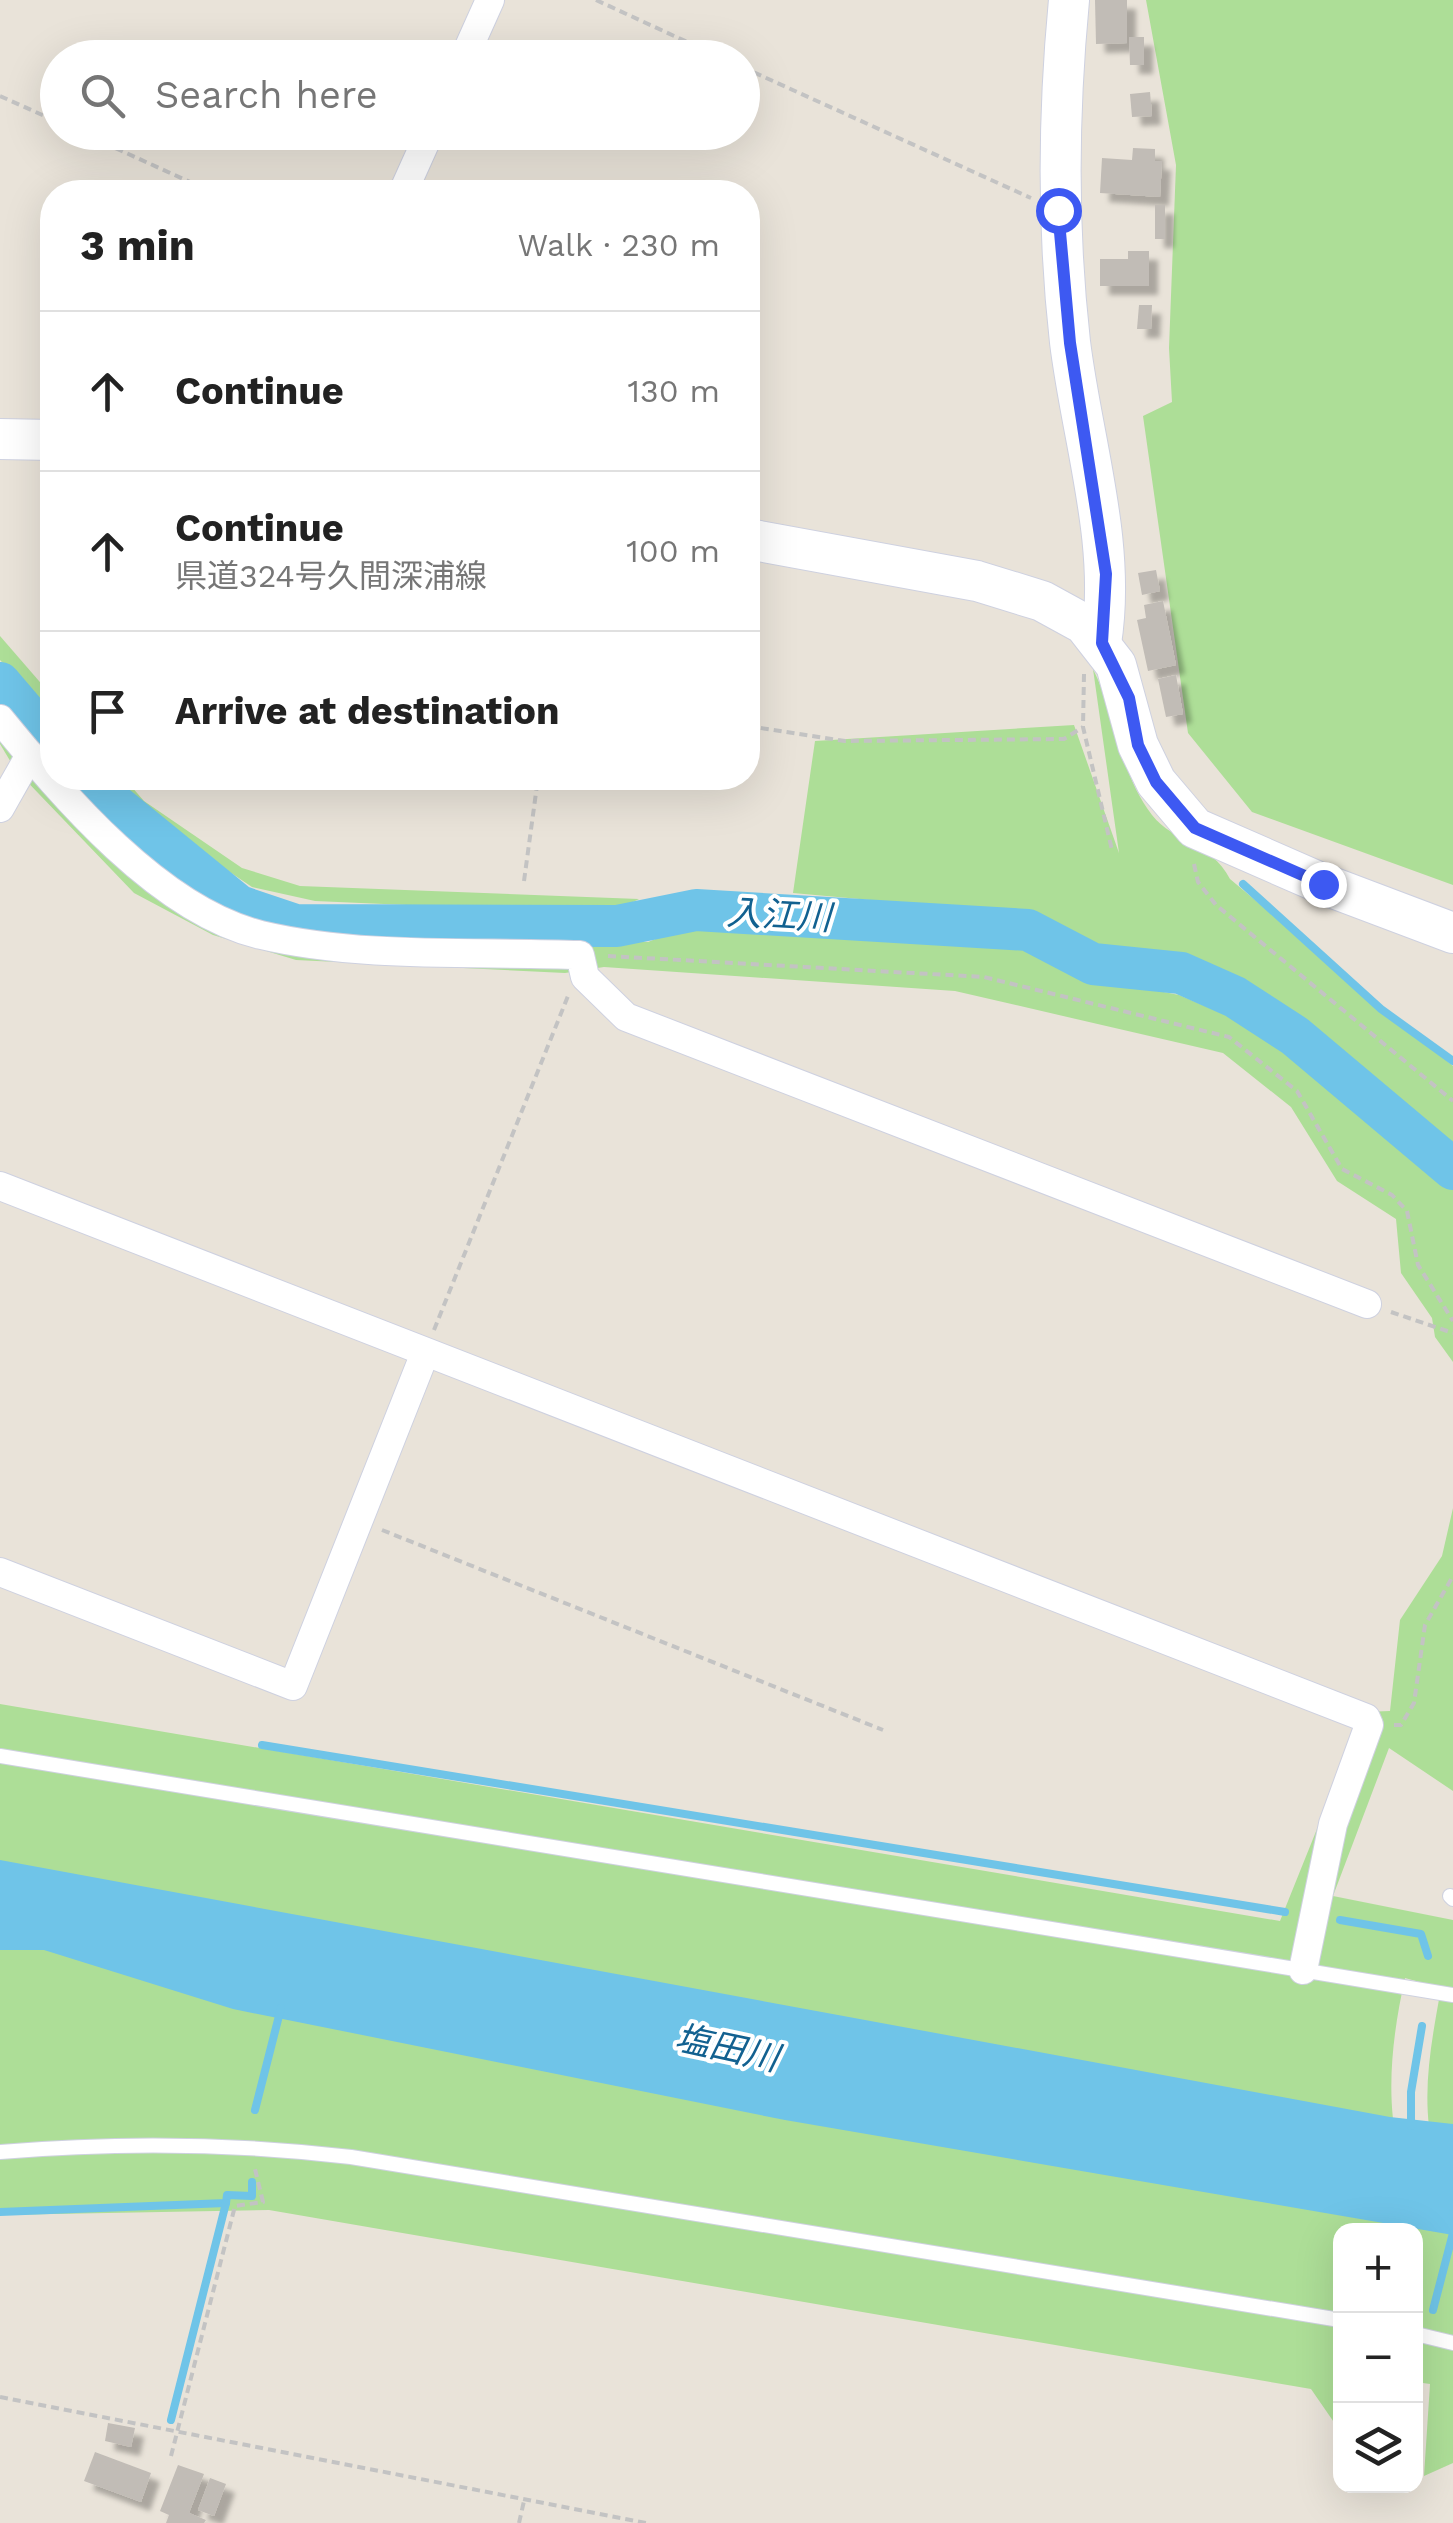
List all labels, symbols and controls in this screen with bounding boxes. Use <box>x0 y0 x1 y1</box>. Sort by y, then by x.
search box <box>40 40 760 150</box>
icon: search <box>75 68 130 123</box>
text: Search here <box>155 73 378 117</box>
route start <box>1036 188 1082 234</box>
text: 3 min <box>80 221 195 270</box>
text: Walk · 230 m <box>518 226 720 264</box>
icon: ahead <box>80 364 135 419</box>
text: Continue <box>175 369 344 413</box>
text: 130 m <box>628 372 720 410</box>
text: Continue <box>175 506 344 550</box>
icon: ahead <box>80 524 135 579</box>
text: 100 m <box>626 532 720 570</box>
text: 県道324号久間深浦線 <box>175 557 487 595</box>
icon: arrive <box>80 684 135 739</box>
text: Arrive at destination <box>175 689 560 733</box>
route end <box>1301 862 1347 908</box>
water label: 入江川 <box>725 891 837 939</box>
water label: 塩田川 <box>671 2017 787 2080</box>
map controls <box>1333 2223 1423 2493</box>
button: + <box>1333 2223 1423 2313</box>
button: − <box>1333 2313 1423 2403</box>
button: layers <box>1333 2403 1423 2493</box>

